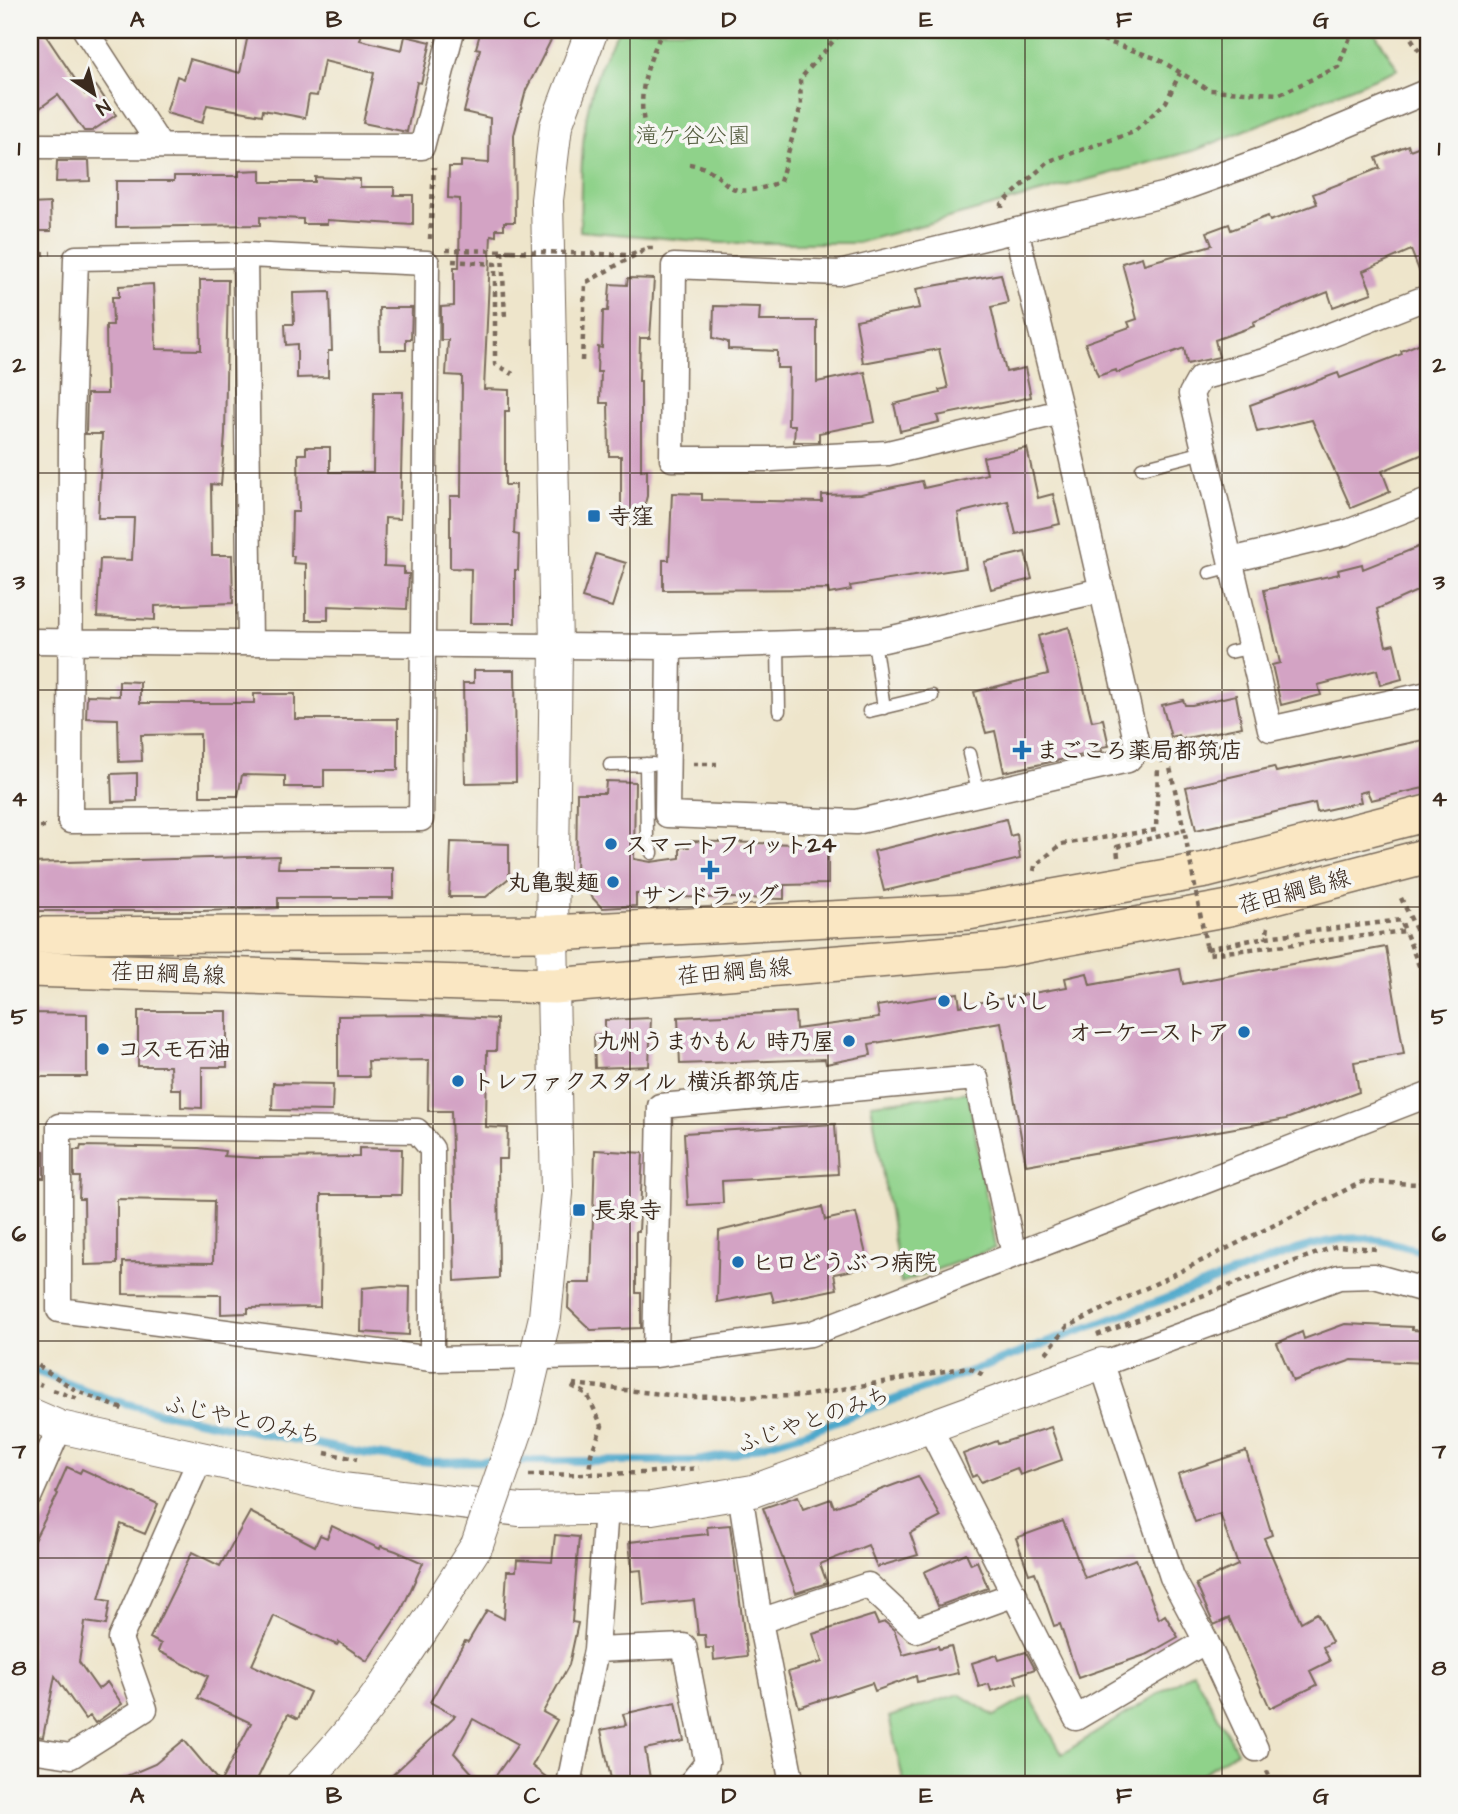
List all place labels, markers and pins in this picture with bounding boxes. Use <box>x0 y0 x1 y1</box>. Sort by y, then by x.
place label: 寺窪 <box>608 501 654 533</box>
marker: 寺窪 <box>586 508 602 524</box>
place label: まごころ薬局都筑店 <box>1036 735 1243 767</box>
marker: まごころ薬局都筑店 <box>1014 742 1030 758</box>
place label: スマートフィット24 <box>625 829 837 861</box>
marker: スマートフィット24 <box>603 836 619 852</box>
marker: サンドラッグ <box>702 862 718 878</box>
place label: 丸亀製麺 <box>507 867 599 899</box>
marker: 丸亀製麺 <box>605 874 621 890</box>
place label: サンドラッグ <box>641 880 779 912</box>
place label: しらいし <box>958 986 1050 1018</box>
marker: しらいし <box>936 993 952 1009</box>
place label: オーケーストア <box>1069 1017 1230 1049</box>
marker: オーケーストア <box>1236 1024 1252 1040</box>
place label: 九州うまかもん 時乃屋 <box>596 1026 835 1058</box>
marker: 九州うまかもん 時乃屋 <box>841 1033 857 1049</box>
place label: コスモ石油 <box>117 1034 231 1066</box>
marker: コスモ石油 <box>95 1041 111 1057</box>
place label: トレファクスタイル 横浜都筑店 <box>472 1066 802 1098</box>
marker: トレファクスタイル 横浜都筑店 <box>450 1073 466 1089</box>
place label: 長泉寺 <box>593 1195 662 1227</box>
marker: 長泉寺 <box>571 1202 587 1218</box>
place label: ヒロどうぶつ病院 <box>752 1247 937 1279</box>
marker: ヒロどうぶつ病院 <box>730 1254 746 1270</box>

